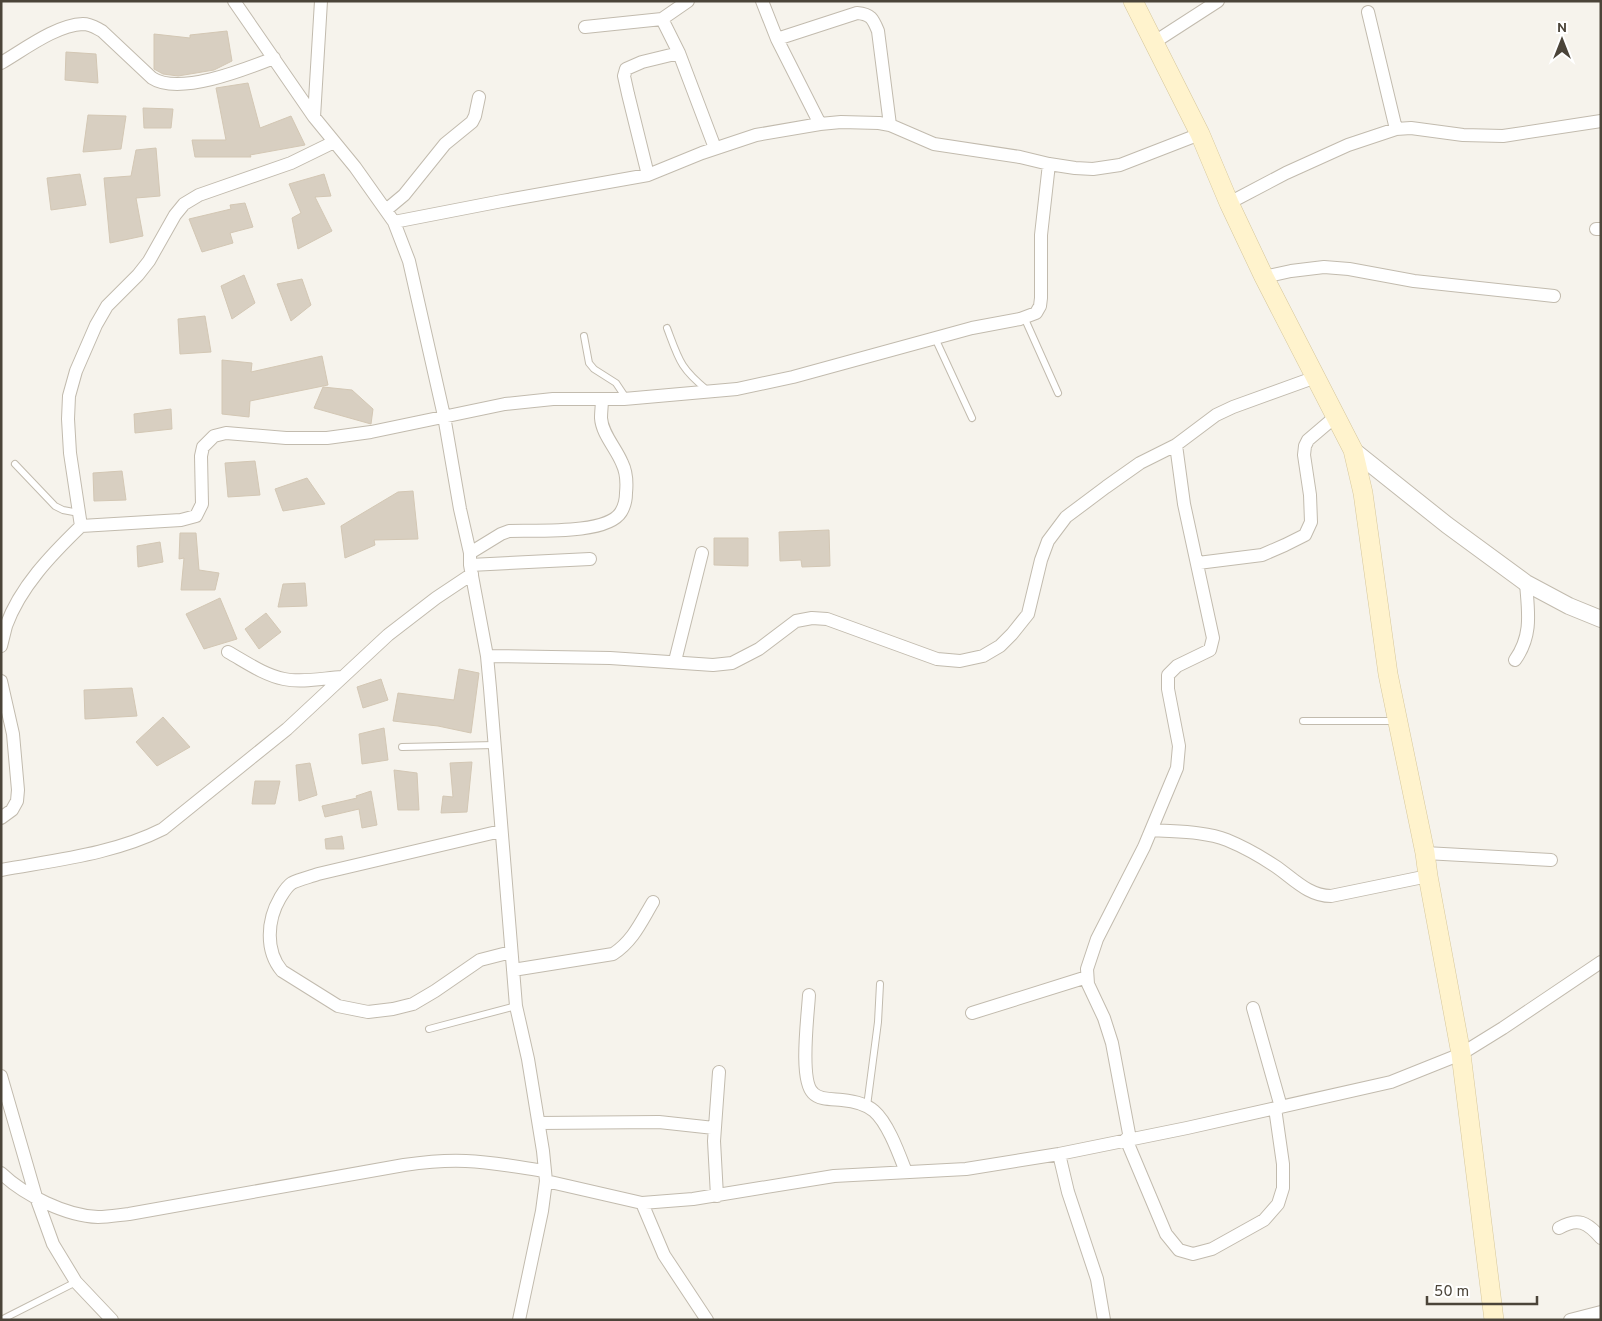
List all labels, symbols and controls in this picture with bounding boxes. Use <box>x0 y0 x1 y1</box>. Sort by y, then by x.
north arrow <box>1537 15 1587 65</box>
text: N <box>1557 20 1567 37</box>
scale bar <box>1427 1274 1537 1306</box>
text: 50 m <box>1434 1283 1469 1302</box>

